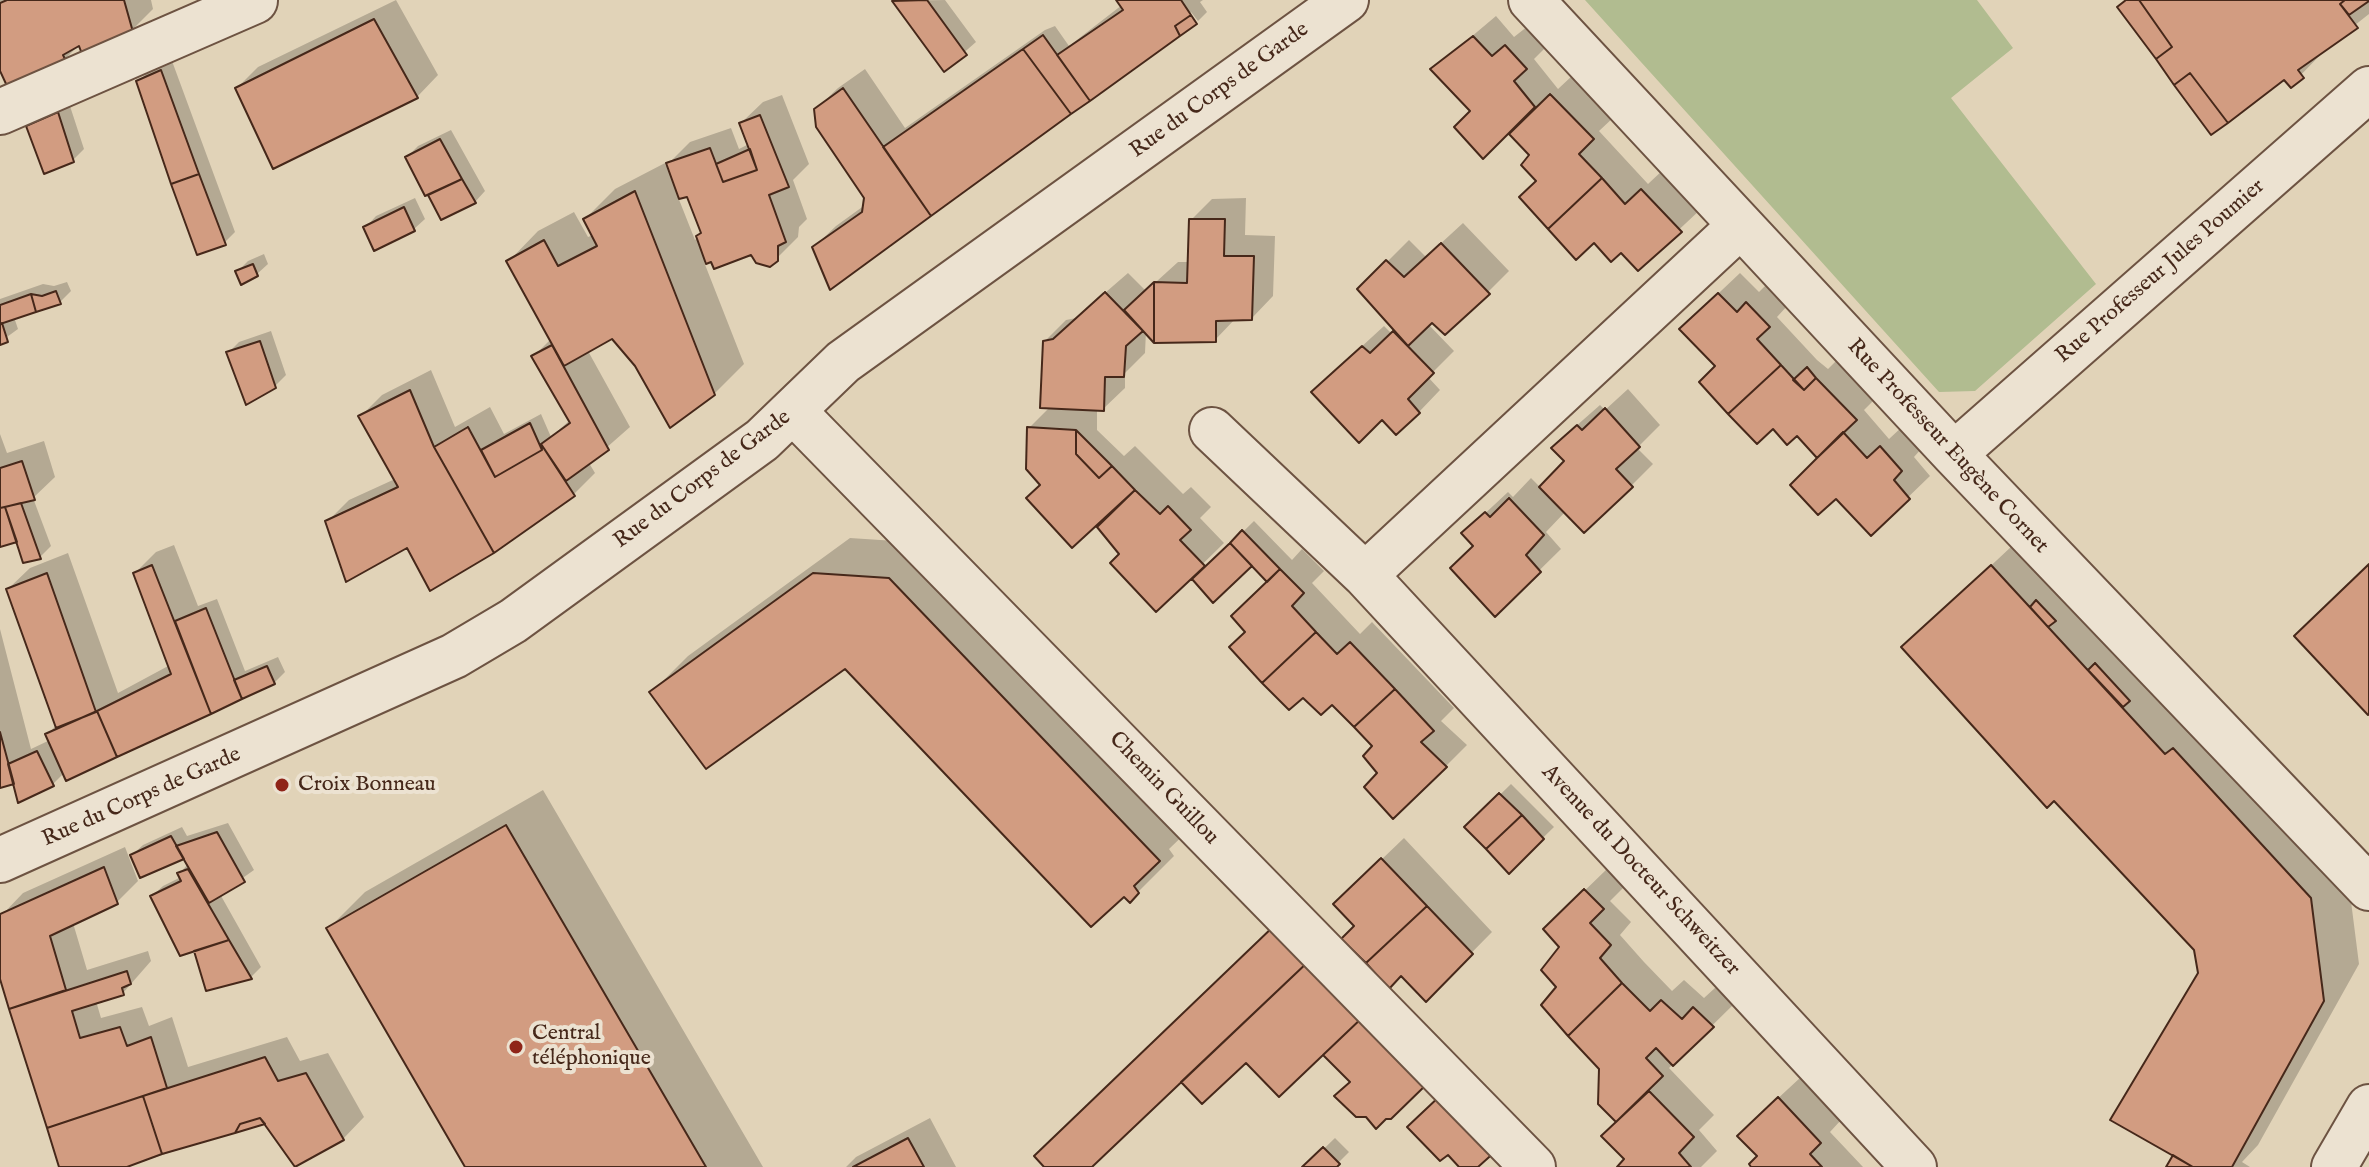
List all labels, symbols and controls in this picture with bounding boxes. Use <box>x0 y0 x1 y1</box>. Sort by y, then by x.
street label: Rue du Corps de Garde <box>1125 17 1315 165</box>
street label: Rue Professeur Jules Poumier <box>2051 174 2271 370</box>
street label: Rue Professeur Eugène Cornet <box>1841 334 2053 560</box>
street label: Rue du Corps de Garde <box>609 405 797 555</box>
street label: Chemin Guillou <box>1103 727 1223 851</box>
street label: Rue du Corps de Garde <box>39 742 245 854</box>
street label: Avenue du Docteur Schweitzer <box>1535 760 1745 982</box>
place label: Croix Bonneau <box>298 772 436 798</box>
marker: Croix Bonneau <box>273 776 291 794</box>
place label: Central téléphonique <box>532 1021 651 1072</box>
marker: Central téléphonique <box>507 1038 525 1056</box>

